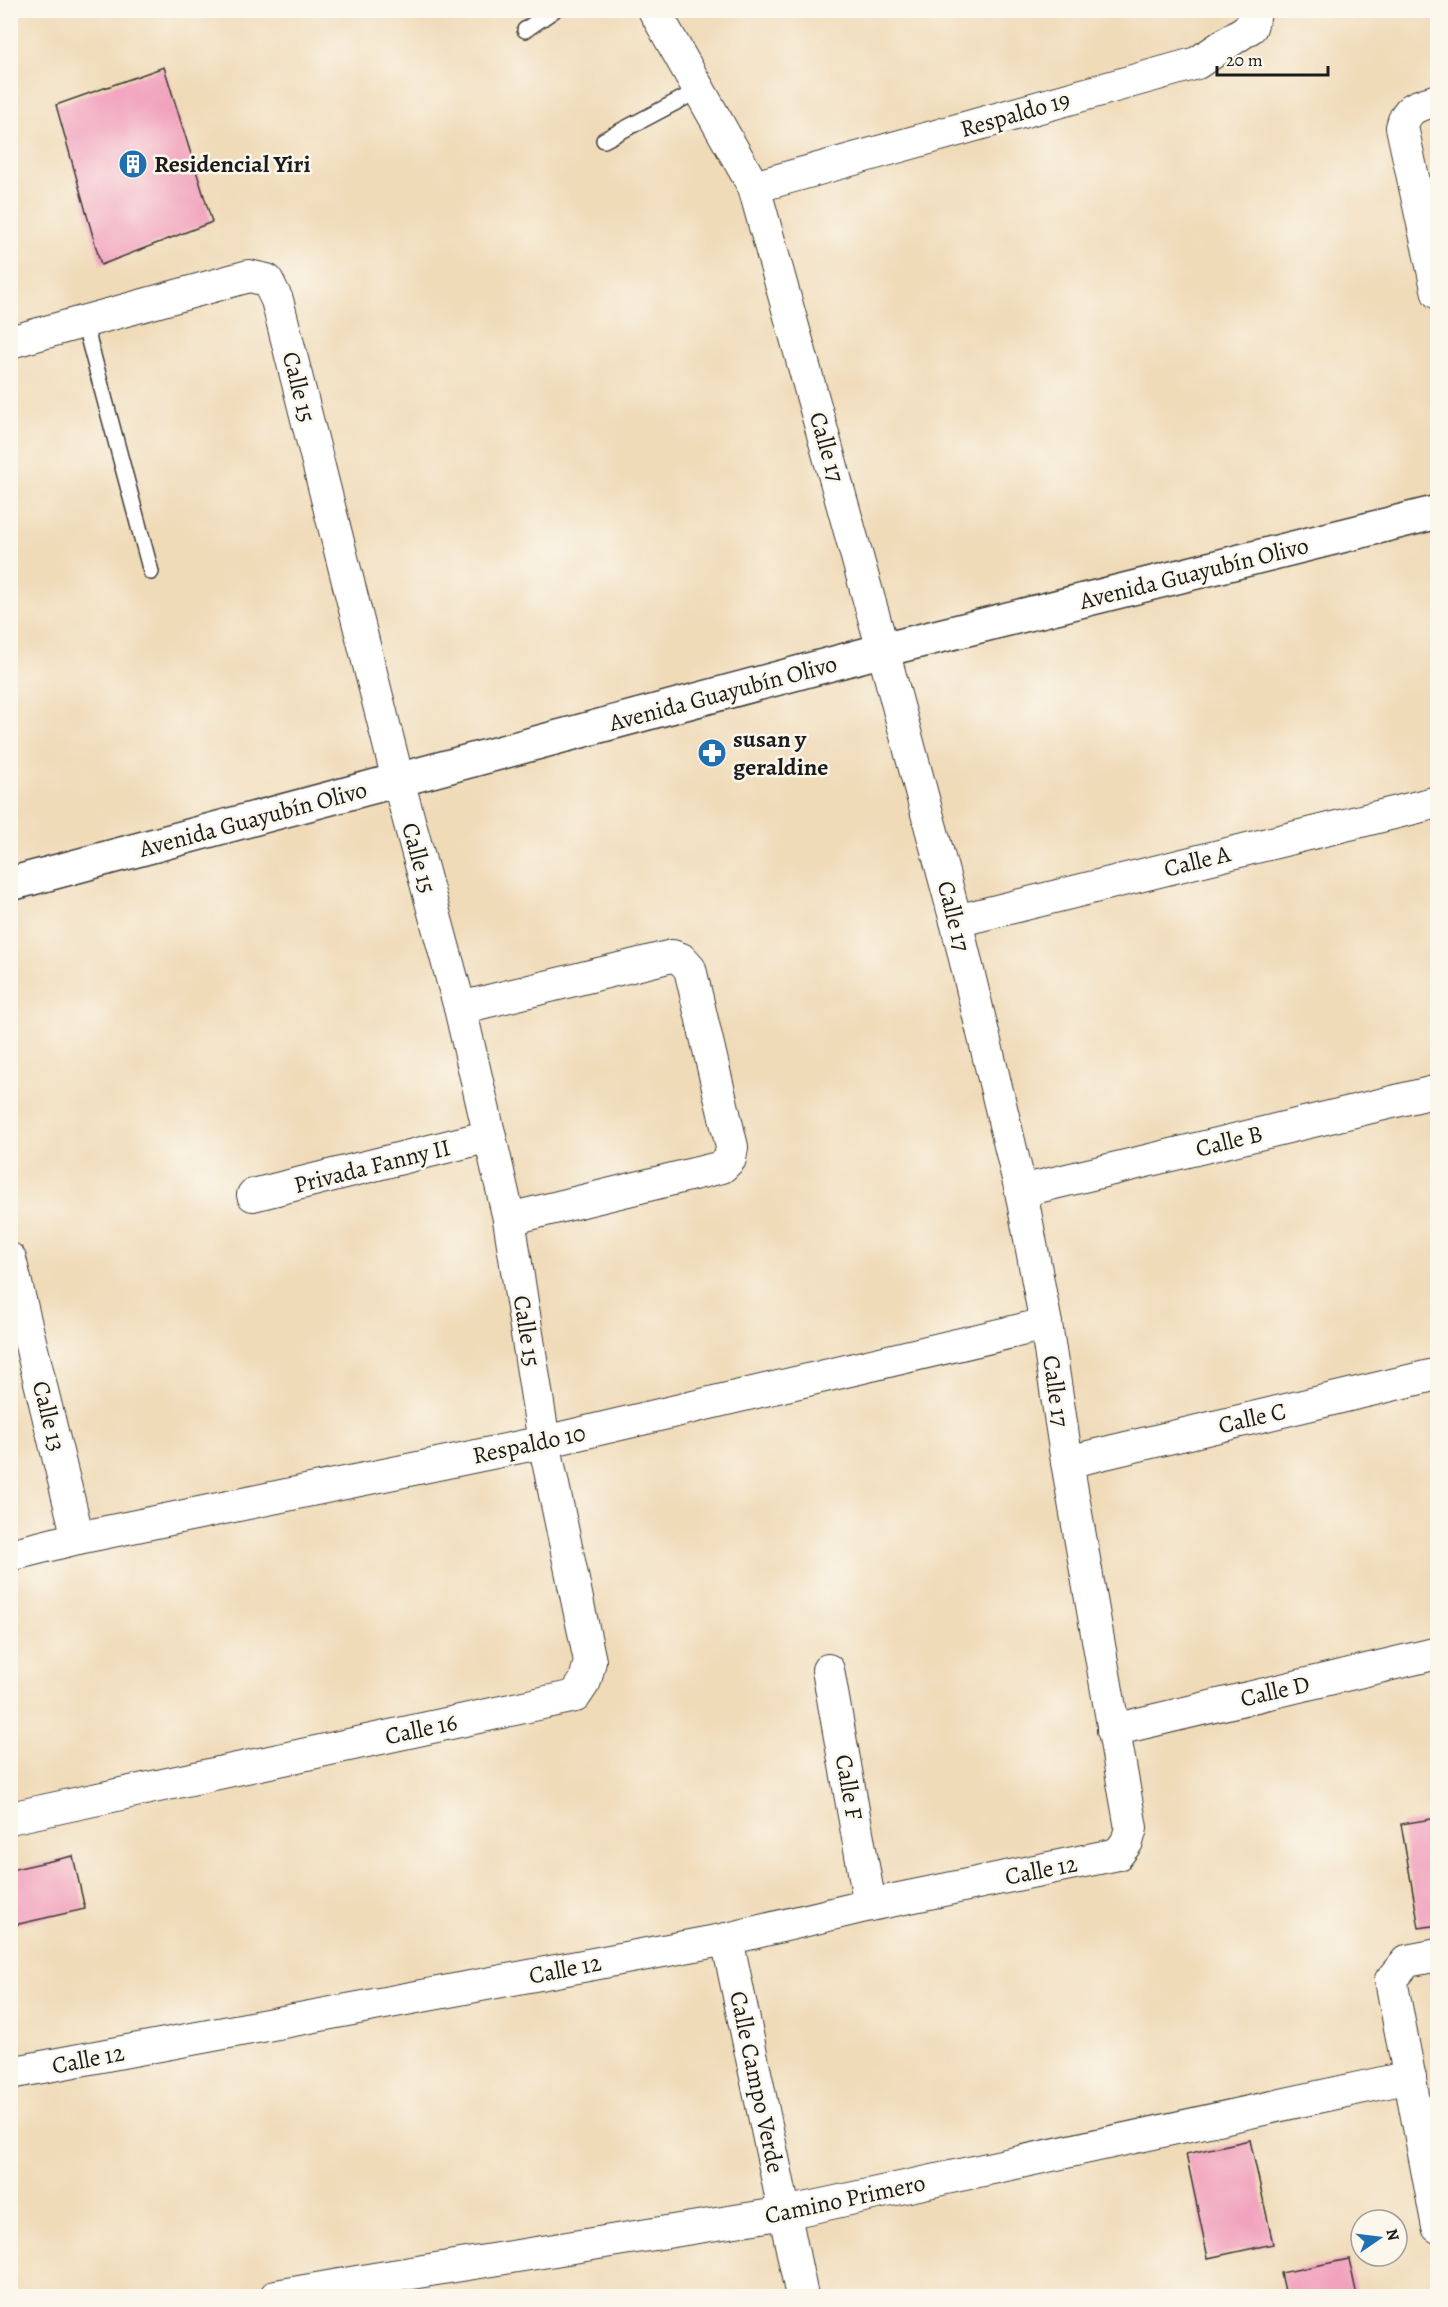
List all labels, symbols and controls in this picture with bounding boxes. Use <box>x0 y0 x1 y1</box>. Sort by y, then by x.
scale bar <box>1217 39 1328 77</box>
text: 20 m <box>1226 48 1263 72</box>
street label: Respaldo 19 <box>956 83 1074 145</box>
building icon: Residencial Yiri <box>117 148 149 180</box>
place label: Residencial Yiri <box>154 148 310 180</box>
street label: Calle 15 <box>275 348 323 426</box>
street label: Calle 17 <box>802 408 853 487</box>
street label: Avenida Guayubín Olivo <box>1075 529 1312 617</box>
street label: Avenida Guayubín Olivo <box>605 647 840 739</box>
place label: susan y geraldine <box>733 723 828 783</box>
pharmacy icon: susan y geraldine <box>696 737 728 769</box>
street label: Avenida Guayubín Olivo <box>135 773 370 865</box>
street label: Calle 15 <box>394 819 444 897</box>
street label: Calle A <box>1160 837 1235 885</box>
street label: Calle 17 <box>930 877 978 956</box>
street label: Calle B <box>1192 1117 1266 1165</box>
street label: Privada Fanny II <box>290 1131 454 1201</box>
street label: Calle 15 <box>506 1293 548 1369</box>
street label: Calle 17 <box>1035 1353 1077 1430</box>
street label: Calle 13 <box>25 1377 73 1455</box>
street label: Calle C <box>1215 1395 1289 1441</box>
street label: Respaldo 10 <box>470 1416 588 1472</box>
street label: Calle D <box>1237 1668 1313 1714</box>
street label: Calle 16 <box>382 1706 460 1752</box>
street label: Calle F <box>828 1752 870 1822</box>
street label: Calle 12 <box>1002 1847 1080 1893</box>
street label: Calle 12 <box>526 1946 604 1992</box>
street label: Calle Campo Verde <box>722 1988 792 2176</box>
street label: Calle 12 <box>49 2036 127 2082</box>
street label: Camino Primero <box>762 2166 928 2232</box>
north arrow <box>1349 2208 1409 2268</box>
text: N <box>1381 2226 1405 2243</box>

